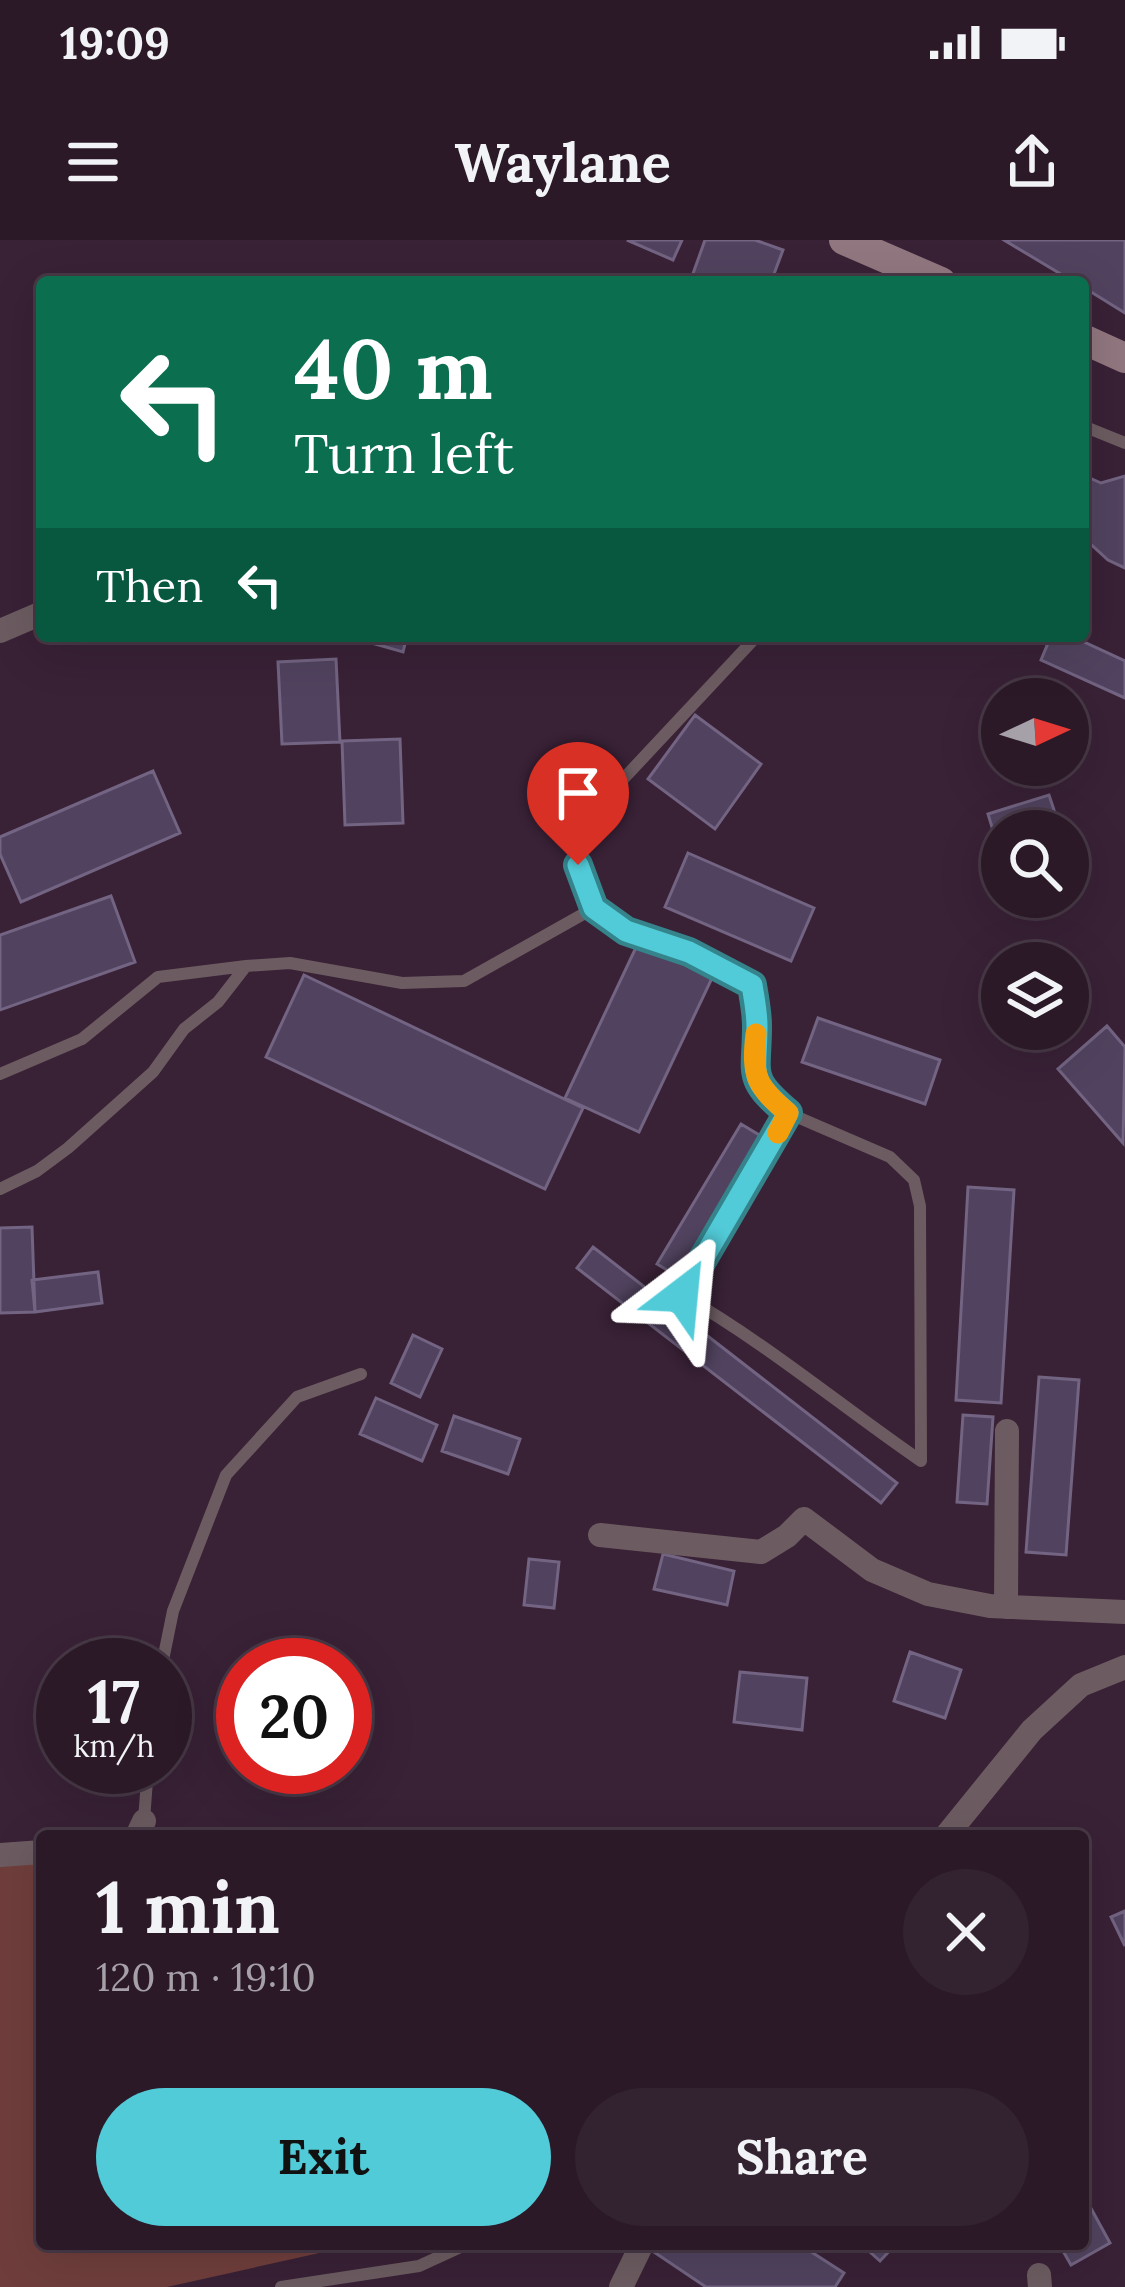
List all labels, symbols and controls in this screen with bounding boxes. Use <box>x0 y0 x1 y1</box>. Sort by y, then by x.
text: 19:09 <box>60 14 170 71</box>
text: Waylane <box>454 128 671 197</box>
icon: menu <box>60 129 126 195</box>
icon: share <box>999 129 1065 195</box>
text: 40 m <box>294 314 493 422</box>
icon: left <box>96 324 252 480</box>
text: Turn left <box>294 419 514 488</box>
icon: left <box>227 552 293 618</box>
text: Then <box>96 557 203 614</box>
north arrow <box>981 678 1089 786</box>
map controls <box>981 678 1089 1050</box>
pin <box>527 742 629 865</box>
icon: arrive <box>545 760 611 826</box>
button: search <box>981 810 1089 918</box>
button: layers <box>981 942 1089 1050</box>
position arrow <box>619 1232 745 1358</box>
speed limit sign: 20 <box>216 1638 372 1794</box>
text: 17 <box>88 1663 140 1739</box>
text: km/h <box>73 1727 155 1765</box>
text: 1 min <box>96 1861 280 1953</box>
button: close <box>903 1869 1029 1995</box>
text: 120 m · 19:10 <box>96 1952 316 2002</box>
button: Exit <box>96 2088 551 2226</box>
button: Share <box>575 2088 1029 2226</box>

